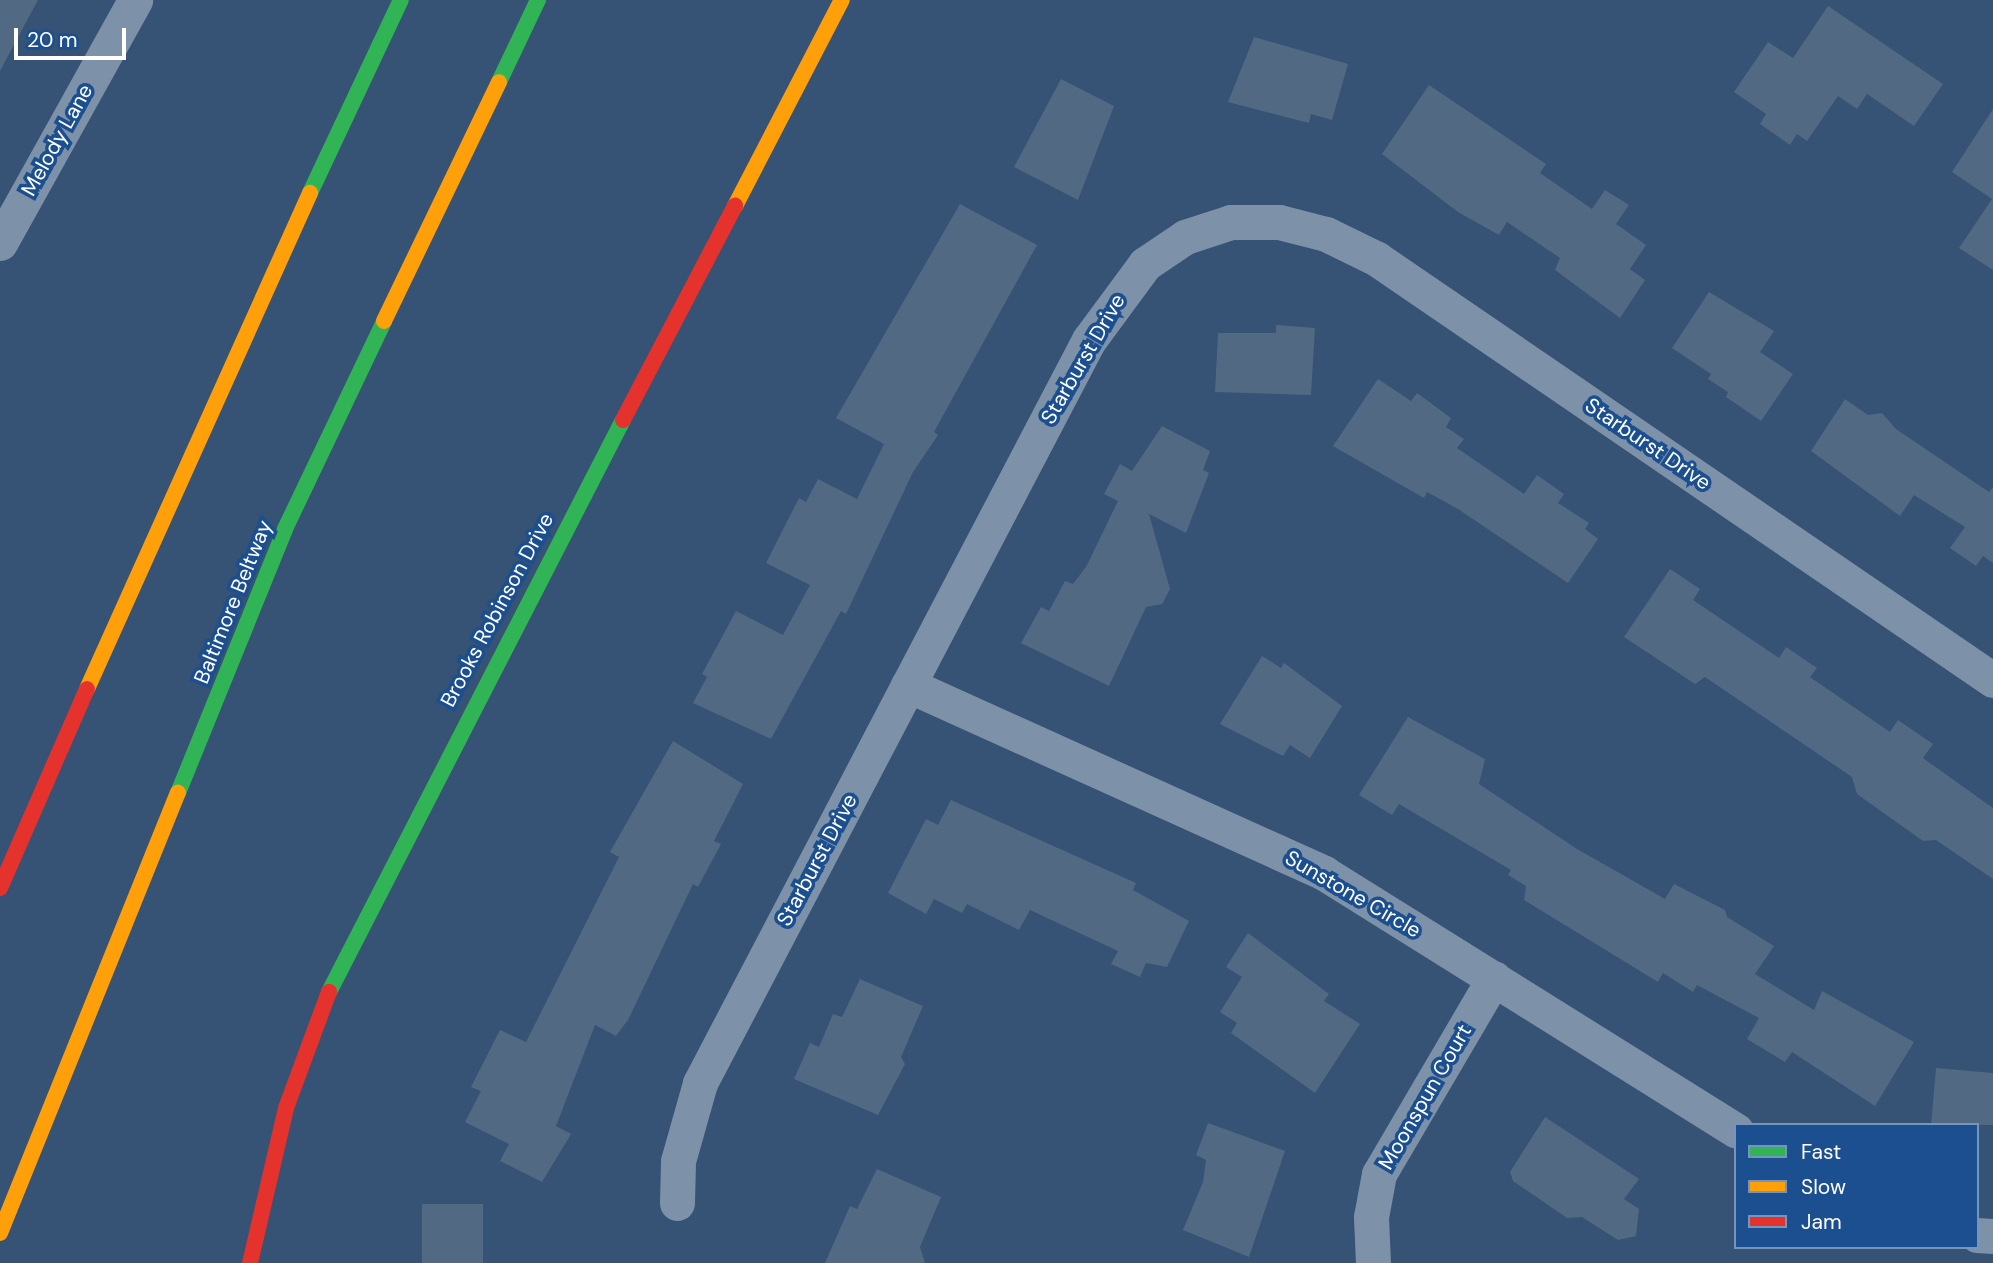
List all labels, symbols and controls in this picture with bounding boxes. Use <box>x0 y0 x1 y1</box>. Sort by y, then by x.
scale bar <box>18 14 130 58</box>
text: 20 m <box>27 26 78 54</box>
street label: Melody Lane <box>16 80 98 200</box>
street label: Starburst Drive <box>1036 289 1130 429</box>
street label: Starburst Drive <box>1580 393 1716 495</box>
street label: Brooks Robinson Drive <box>435 509 559 711</box>
street label: Baltimore Beltway <box>189 517 277 687</box>
street label: Starburst Drive <box>772 790 862 930</box>
street label: Sunstone Circle <box>1281 845 1425 943</box>
street label: Moonspun Court <box>1373 1020 1477 1174</box>
legend <box>1734 1123 1979 1249</box>
text: Fast <box>1801 1138 1841 1166</box>
text: Slow <box>1801 1173 1846 1201</box>
text: Jam <box>1801 1208 1842 1236</box>

